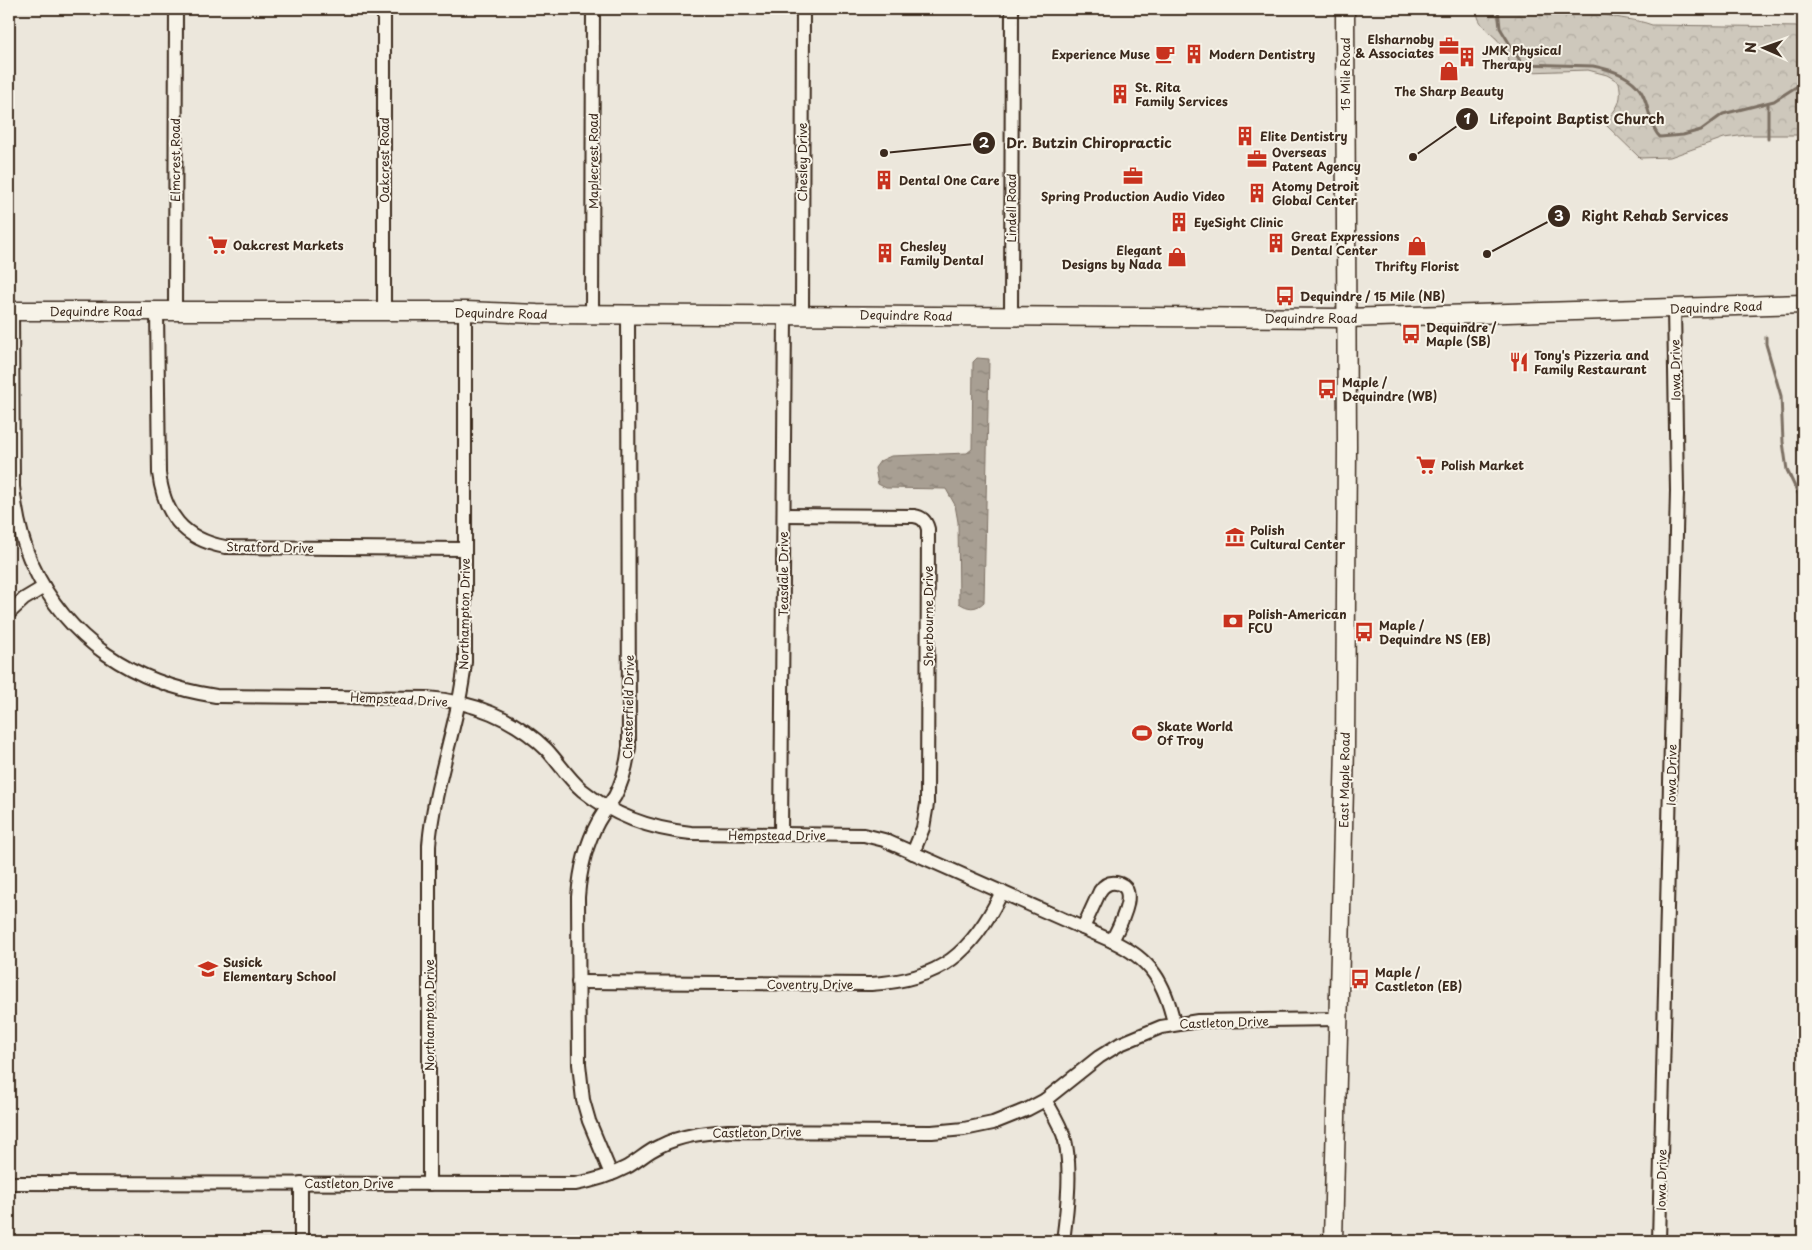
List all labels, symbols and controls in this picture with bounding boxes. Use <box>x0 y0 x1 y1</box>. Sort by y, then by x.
north arrow <box>1740 22 1790 72</box>
place label: Elsharnoby & Associates <box>1355 30 1434 62</box>
office icon: Elsharnoby & Associates <box>1438 35 1460 57</box>
street label: 15 Mile Road <box>1336 37 1354 111</box>
place label: JMK Physical Therapy <box>1482 41 1562 73</box>
text: N <box>1740 42 1761 53</box>
cafe icon: Experience Muse <box>1154 43 1176 65</box>
building icon: Modern Dentistry <box>1183 43 1205 65</box>
place label: Experience Muse <box>1051 45 1150 63</box>
place label: Modern Dentistry <box>1209 45 1315 63</box>
building icon: JMK Physical Therapy <box>1456 46 1478 68</box>
shop icon: The Sharp Beauty <box>1438 60 1460 82</box>
place label: St. Rita Family Services <box>1135 78 1228 110</box>
place label: The Sharp Beauty <box>1394 82 1504 100</box>
building icon: St. Rita Family Services <box>1109 83 1131 105</box>
callout: Lifepoint Baptist Church <box>1455 104 1675 133</box>
text: 1 <box>1463 106 1471 129</box>
text: Lifepoint Baptist Church <box>1489 108 1665 129</box>
street label: Maplecrest Road <box>584 113 602 209</box>
street label: Oakcrest Road <box>375 117 393 203</box>
street label: Elmcrest Road <box>166 118 184 202</box>
street label: Chesley Drive <box>793 123 811 202</box>
building icon: Elite Dentistry <box>1234 125 1256 147</box>
place label: Elite Dentistry <box>1260 127 1348 145</box>
callout: Dr. Butzin Chiropractic <box>971 128 1182 157</box>
text: 2 <box>979 130 990 153</box>
text: Dr. Butzin Chiropractic <box>1006 132 1172 153</box>
place label: Overseas Patent Agency <box>1272 143 1361 175</box>
office icon: Overseas Patent Agency <box>1246 148 1268 170</box>
office icon: Spring Production Audio Video <box>1122 165 1144 187</box>
building icon: Dental One Care <box>873 169 895 191</box>
place label: Dental One Care <box>899 171 999 189</box>
street label: Lindell Road <box>1002 173 1020 243</box>
place label: Atomy Detroit Global Center <box>1272 177 1360 209</box>
building icon: Atomy Detroit Global Center <box>1246 182 1268 204</box>
place label: Spring Production Audio Video <box>1041 187 1225 205</box>
callout: Right Rehab Services <box>1547 201 1739 230</box>
text: 3 <box>1554 203 1564 226</box>
text: Right Rehab Services <box>1582 205 1729 226</box>
building icon: EyeSight Clinic <box>1168 211 1190 233</box>
place label: EyeSight Clinic <box>1194 213 1284 231</box>
place label: Great Expressions Dental Center <box>1291 227 1400 259</box>
building icon: Great Expressions Dental Center <box>1265 232 1287 254</box>
supermarket icon: Oakcrest Markets <box>207 234 229 256</box>
shop icon: Thrifty Florist <box>1406 235 1428 257</box>
place label: Oakcrest Markets <box>233 236 344 254</box>
place label: Chesley Family Dental <box>900 237 984 269</box>
place label: Elegant Designs by Nada <box>1061 241 1163 273</box>
building icon: Chesley Family Dental <box>874 242 896 264</box>
shop icon: Elegant Designs by Nada <box>1166 246 1188 268</box>
place label: Thrifty Florist <box>1375 257 1459 275</box>
bus stop icon: Dequindre / 15 Mile (NB) <box>1274 285 1296 307</box>
place label: Dequindre / 15 Mile (NB) <box>1300 287 1445 305</box>
street label: Dequindre Road <box>1669 296 1763 318</box>
street label: Dequindre Road <box>49 302 143 320</box>
street label: Dequindre Road <box>454 303 548 323</box>
street label: Dequindre Road <box>859 305 953 325</box>
street label: Dequindre Road <box>1264 309 1358 327</box>
place label: Dequindre / Maple (SB) <box>1426 318 1497 350</box>
bus stop icon: Dequindre / Maple (SB) <box>1400 323 1422 345</box>
street label: Iowa Drive <box>1665 339 1685 401</box>
place label: Tony's Pizzeria and Family Restaurant <box>1534 346 1649 378</box>
restaurant icon: Tony's Pizzeria and Family Restaurant <box>1508 351 1530 373</box>
place label: Maple / Dequindre (WB) <box>1342 373 1437 405</box>
bus stop icon: Maple / Dequindre (WB) <box>1316 378 1338 400</box>
supermarket icon: Polish Market <box>1415 454 1437 476</box>
place label: Polish Market <box>1441 456 1524 474</box>
place label: Polish Cultural Center <box>1250 521 1346 553</box>
museum icon: Polish Cultural Center <box>1224 526 1246 548</box>
street label: Teasdale Drive <box>774 531 792 617</box>
street label: Stratford Drive <box>226 537 314 557</box>
street label: Northampton Drive <box>454 558 474 670</box>
street label: Sherbourne Drive <box>919 566 937 666</box>
place label: Polish-American FCU <box>1248 605 1347 637</box>
bank icon: Polish-American FCU <box>1222 610 1244 632</box>
place label: Maple / Dequindre NS (EB) <box>1379 616 1491 648</box>
bus stop icon: Maple / Dequindre NS (EB) <box>1353 621 1375 643</box>
street label: Chesterfield Drive <box>618 655 638 759</box>
street label: Hempstead Drive <box>350 687 448 711</box>
place label: Skate World Of Troy <box>1157 717 1233 749</box>
sports icon: Skate World Of Troy <box>1131 722 1153 744</box>
street label: East Maple Road <box>1334 732 1354 828</box>
street label: Iowa Drive <box>1661 744 1681 806</box>
street label: Hempstead Drive <box>728 826 826 844</box>
place label: Susick Elementary School <box>223 953 336 985</box>
school or university icon: Susick Elementary School <box>197 958 219 980</box>
street label: Northampton Drive <box>420 959 438 1071</box>
place label: Maple / Castleton (EB) <box>1375 963 1462 995</box>
bus stop icon: Maple / Castleton (EB) <box>1349 968 1371 990</box>
street label: Coventry Drive <box>767 975 854 993</box>
street label: Castleton Drive <box>1179 1011 1269 1033</box>
street label: Castleton Drive <box>712 1122 802 1142</box>
street label: Iowa Drive <box>1651 1149 1671 1211</box>
street label: Castleton Drive <box>304 1174 394 1192</box>

